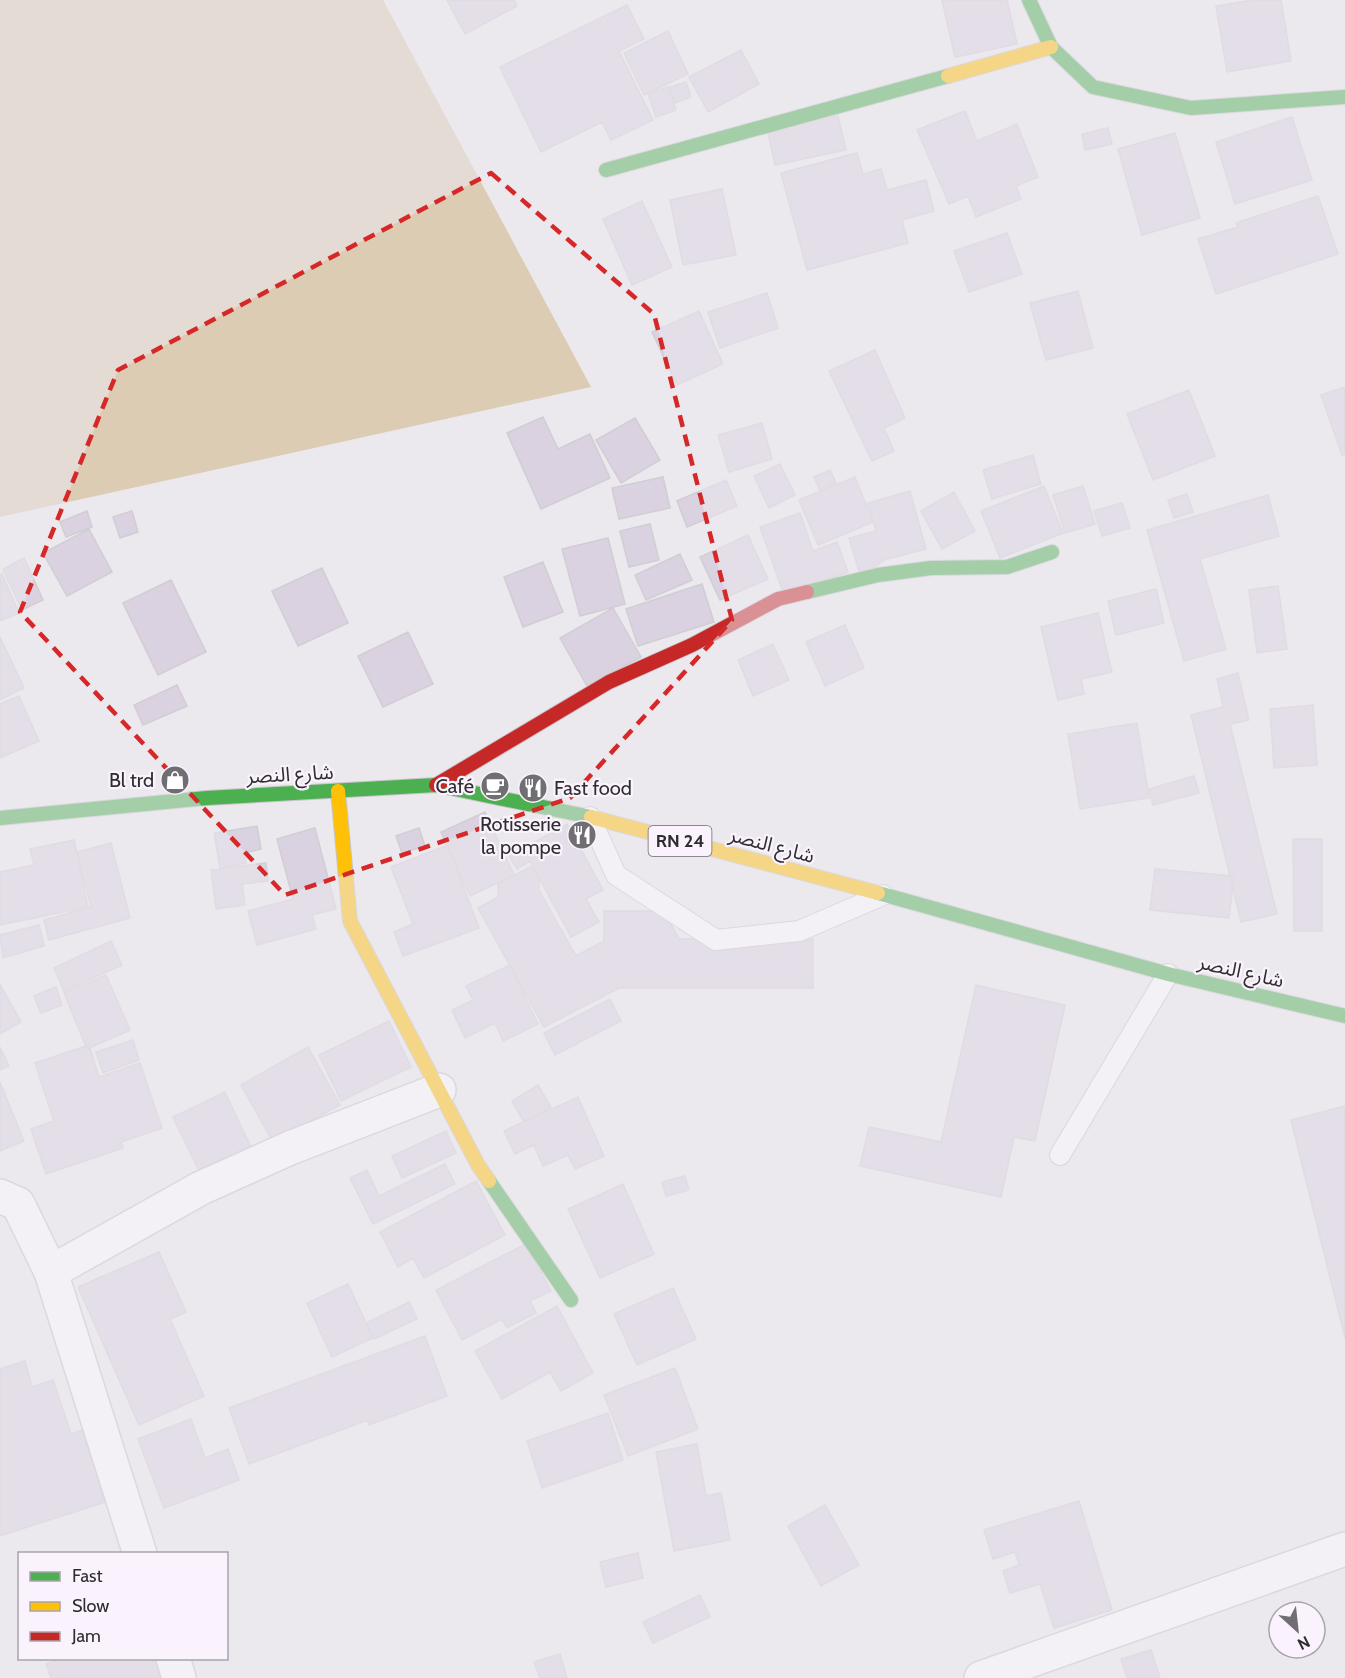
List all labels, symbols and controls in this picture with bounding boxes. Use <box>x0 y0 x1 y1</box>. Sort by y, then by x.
street label: شارع النصر <box>245 760 334 791</box>
shop icon: Bl trd <box>159 764 191 796</box>
place label: Bl trd <box>109 768 154 792</box>
cafe icon: Café <box>479 770 511 802</box>
restaurant icon: Fast food <box>517 772 549 804</box>
place label: Café <box>436 774 474 798</box>
place label: Fast food <box>554 776 632 800</box>
place label: Rotisserie la pompe <box>480 812 561 859</box>
restaurant icon: Rotisserie la pompe <box>566 819 598 851</box>
street label: شارع النصر <box>725 822 817 871</box>
road number: RN 24 <box>648 826 712 856</box>
street label: شارع النصر <box>1194 949 1286 995</box>
legend <box>18 1552 228 1660</box>
text: Fast <box>72 1565 103 1587</box>
text: Slow <box>72 1595 109 1617</box>
north arrow <box>1267 1600 1327 1660</box>
text: Jam <box>71 1625 101 1647</box>
text: N <box>1294 1632 1313 1654</box>

